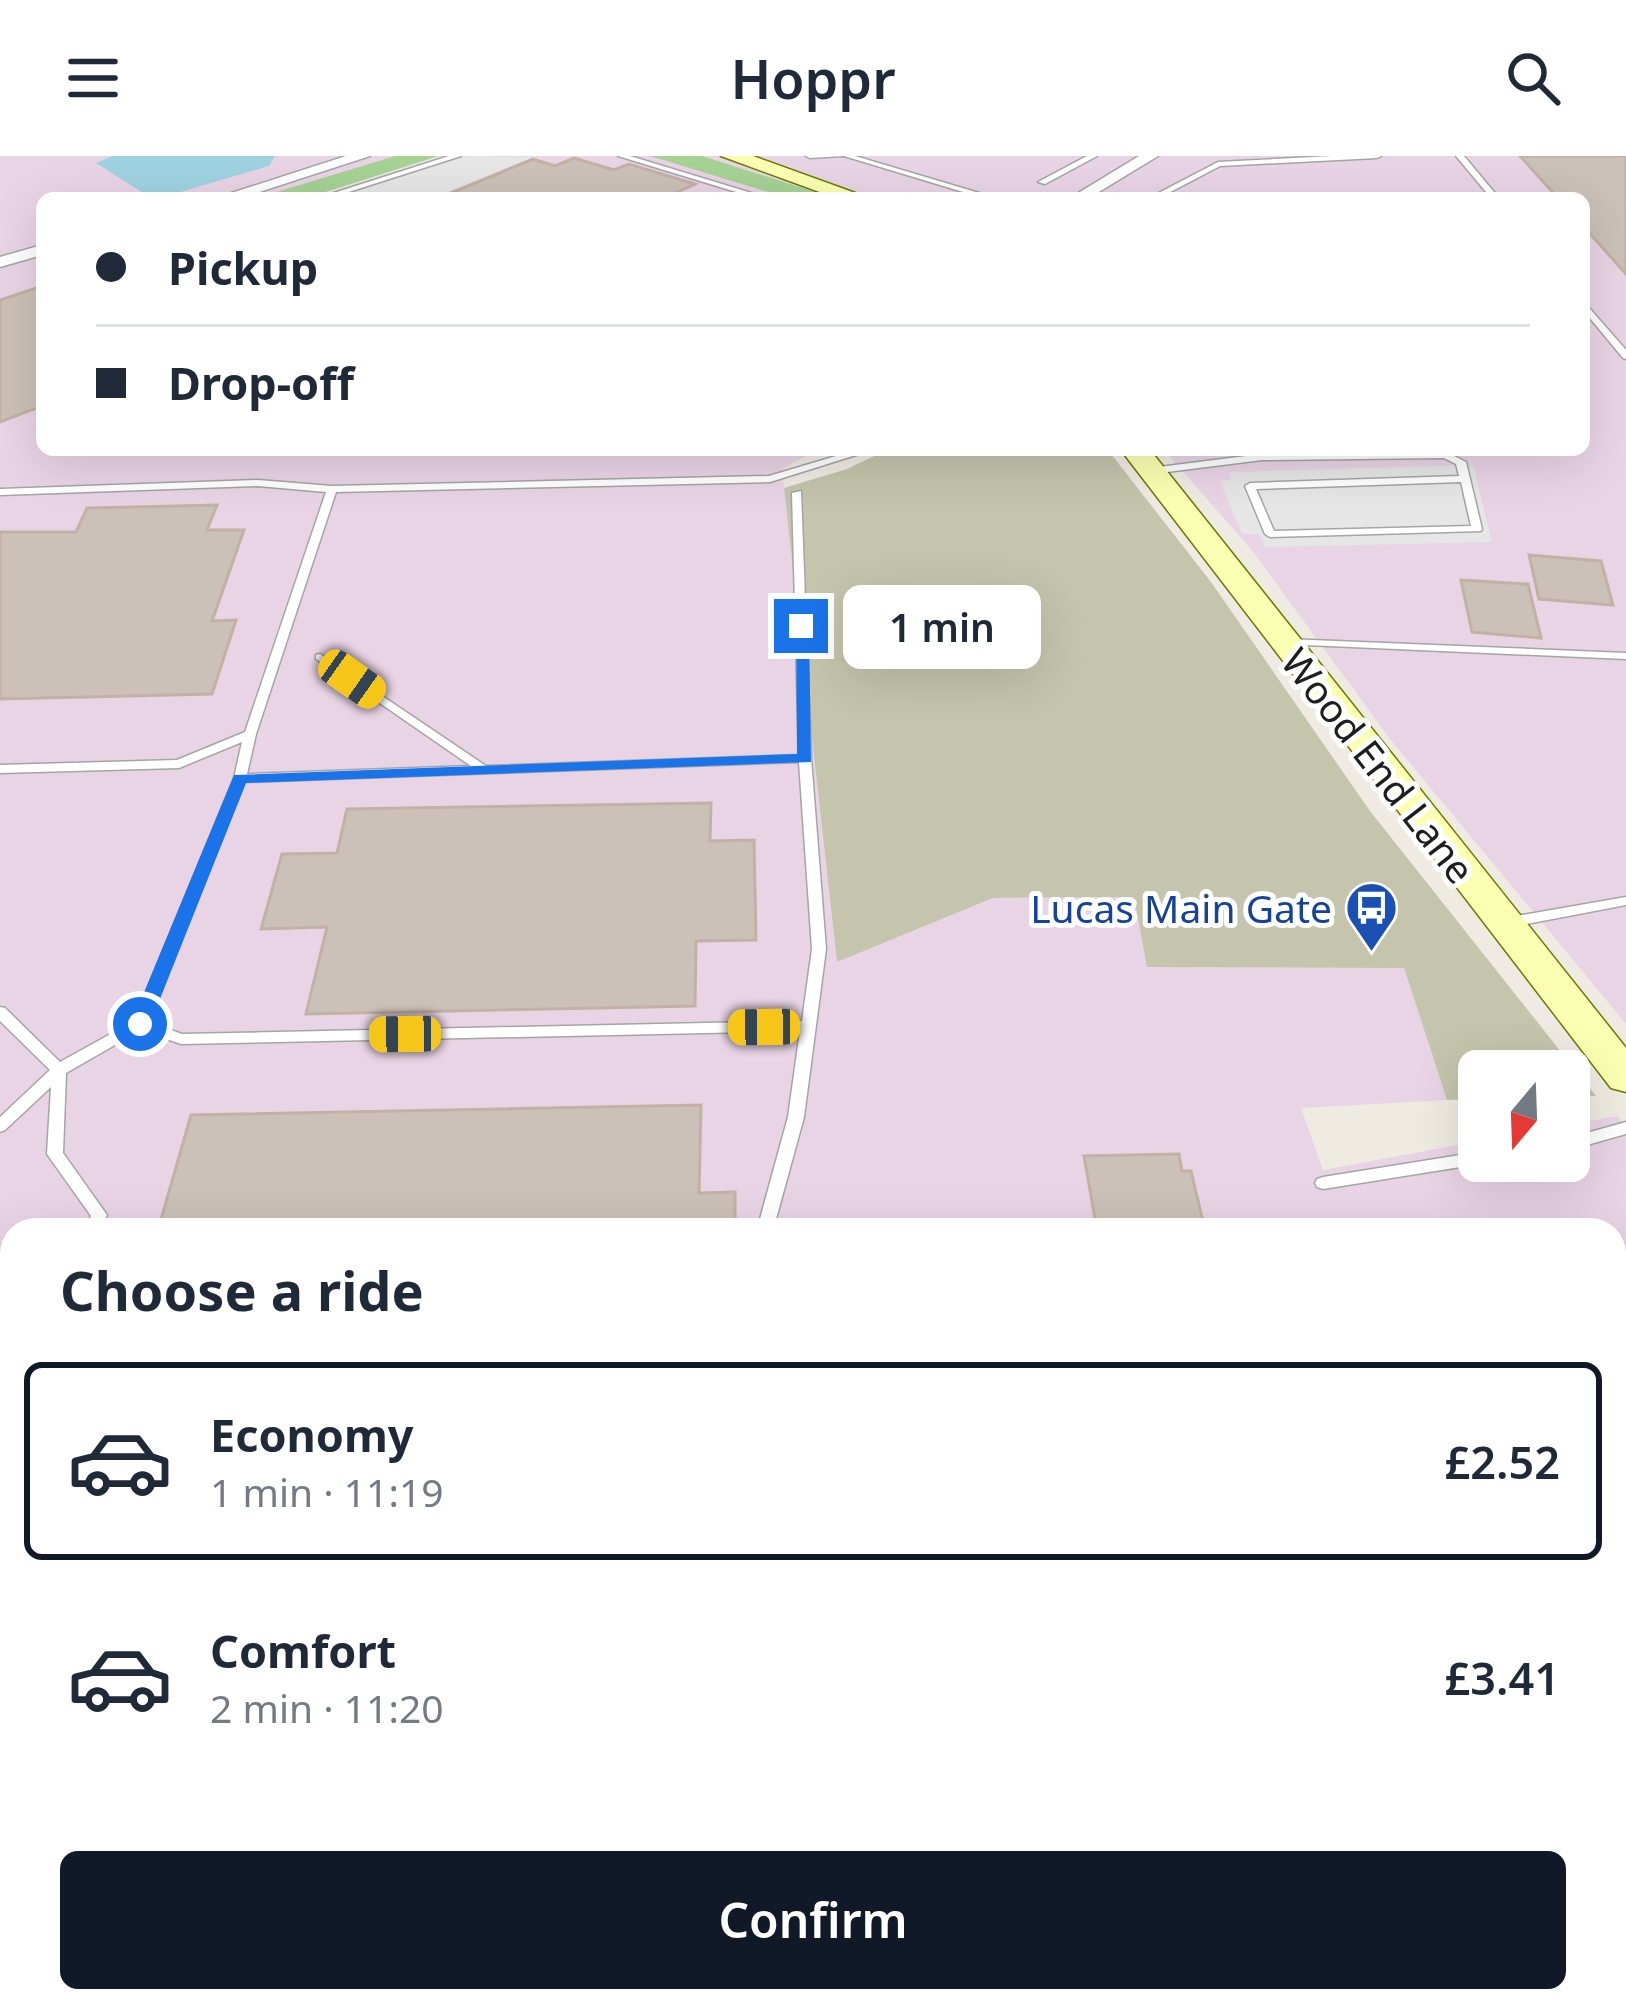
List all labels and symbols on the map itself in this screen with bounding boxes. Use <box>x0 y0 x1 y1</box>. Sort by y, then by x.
callout: 1 min <box>843 584 1041 668</box>
route end <box>774 599 828 653</box>
street label: Wood End Lane <box>1270 636 1488 894</box>
car <box>312 644 392 714</box>
bus stop icon: Lucas Main Gate <box>1343 879 1399 953</box>
place label: Lucas Main Gate <box>1030 881 1332 934</box>
route start <box>113 997 167 1051</box>
car <box>728 1008 800 1046</box>
car <box>369 1015 441 1053</box>
north arrow <box>1458 1050 1590 1182</box>

